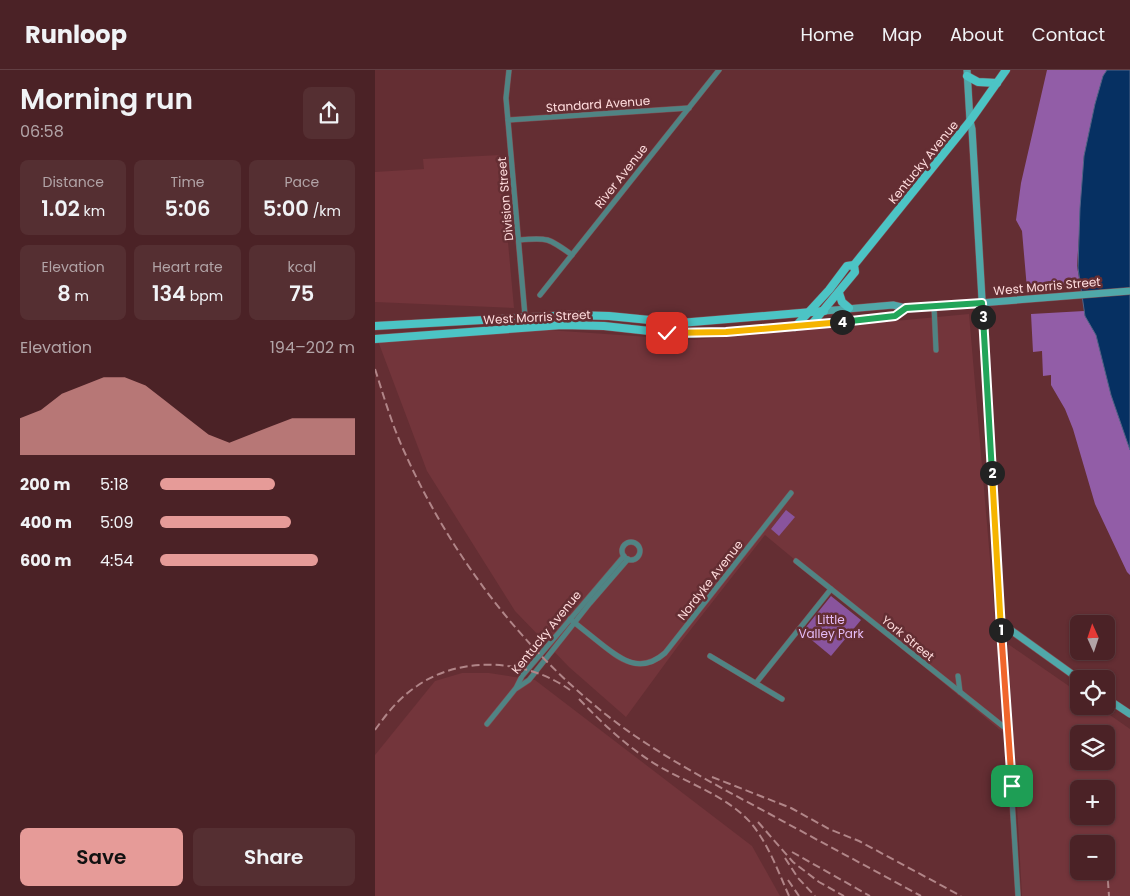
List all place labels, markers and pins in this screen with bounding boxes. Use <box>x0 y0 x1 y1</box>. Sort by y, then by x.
pin: 3 <box>971 304 995 330</box>
pin: 4 <box>829 310 855 334</box>
pin <box>646 312 688 354</box>
pin: 2 <box>979 460 1005 486</box>
pin: 1 <box>989 618 1013 642</box>
pin <box>991 765 1033 807</box>

